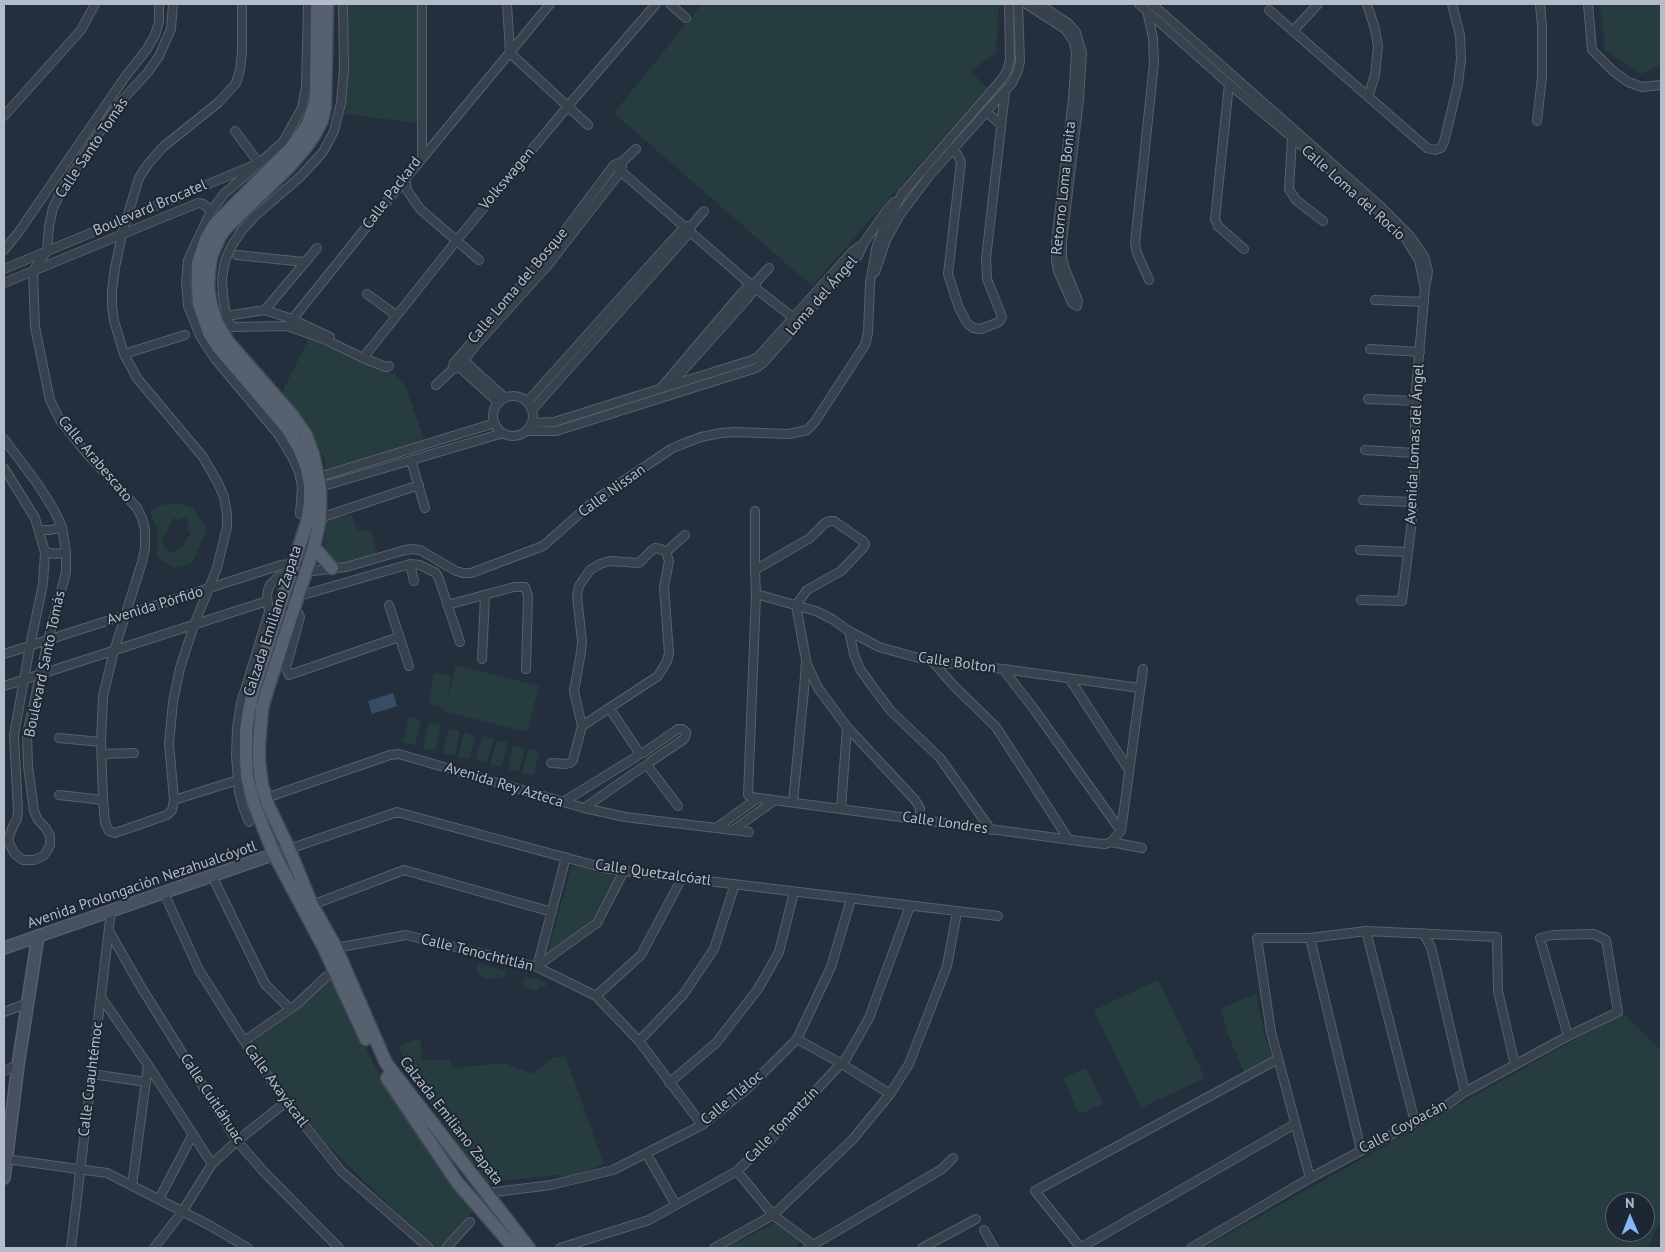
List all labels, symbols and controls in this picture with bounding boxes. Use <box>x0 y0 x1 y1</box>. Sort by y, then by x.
street label: Calle Santo Tomás <box>52 94 132 202</box>
street label: Retorno Loma Bonita <box>1048 120 1080 256</box>
street label: Calle Loma del Rocío <box>1297 142 1409 244</box>
street label: Volkswagen <box>476 144 538 214</box>
street label: Calle Packard <box>359 153 425 233</box>
street label: Boulevard Brocatel <box>91 176 209 240</box>
street label: Calle Loma del Bosque <box>464 224 572 348</box>
street label: Loma del Ángel <box>783 252 861 340</box>
street label: Avenida Lomas del Ángel <box>1402 363 1428 525</box>
street label: Calle Arabescato <box>54 412 136 506</box>
street label: Calle Nissan <box>575 461 649 521</box>
street label: Calzada Emiliano Zapata <box>240 543 306 699</box>
street label: Avenida Pórfido <box>105 583 205 629</box>
street label: Boulevard Santo Tomás <box>21 589 69 739</box>
street label: Calle Bolton <box>917 649 997 677</box>
street label: Avenida Rey Azteca <box>443 758 565 812</box>
street label: Calle Londres <box>901 808 989 838</box>
street label: Avenida Prolongación Nezahualcóyotl <box>25 837 259 933</box>
street label: Calle Quetzalcóatl <box>594 856 712 890</box>
street label: Calle Tenochtitlán <box>419 930 535 976</box>
street label: Calle Cuauhtémoc <box>75 1020 107 1138</box>
street label: Calle Axayácatl <box>240 1041 312 1131</box>
street label: Calle Cuitláhuac <box>176 1051 248 1147</box>
street label: Calzada Emiliano Zapata <box>395 1053 507 1189</box>
street label: Calle Tláloc <box>697 1067 767 1129</box>
street label: Calle Tonantzín <box>741 1083 823 1167</box>
street label: Calle Coyoacán <box>1356 1096 1450 1158</box>
north arrow <box>1605 1192 1655 1242</box>
text: N <box>1625 1194 1635 1212</box>

